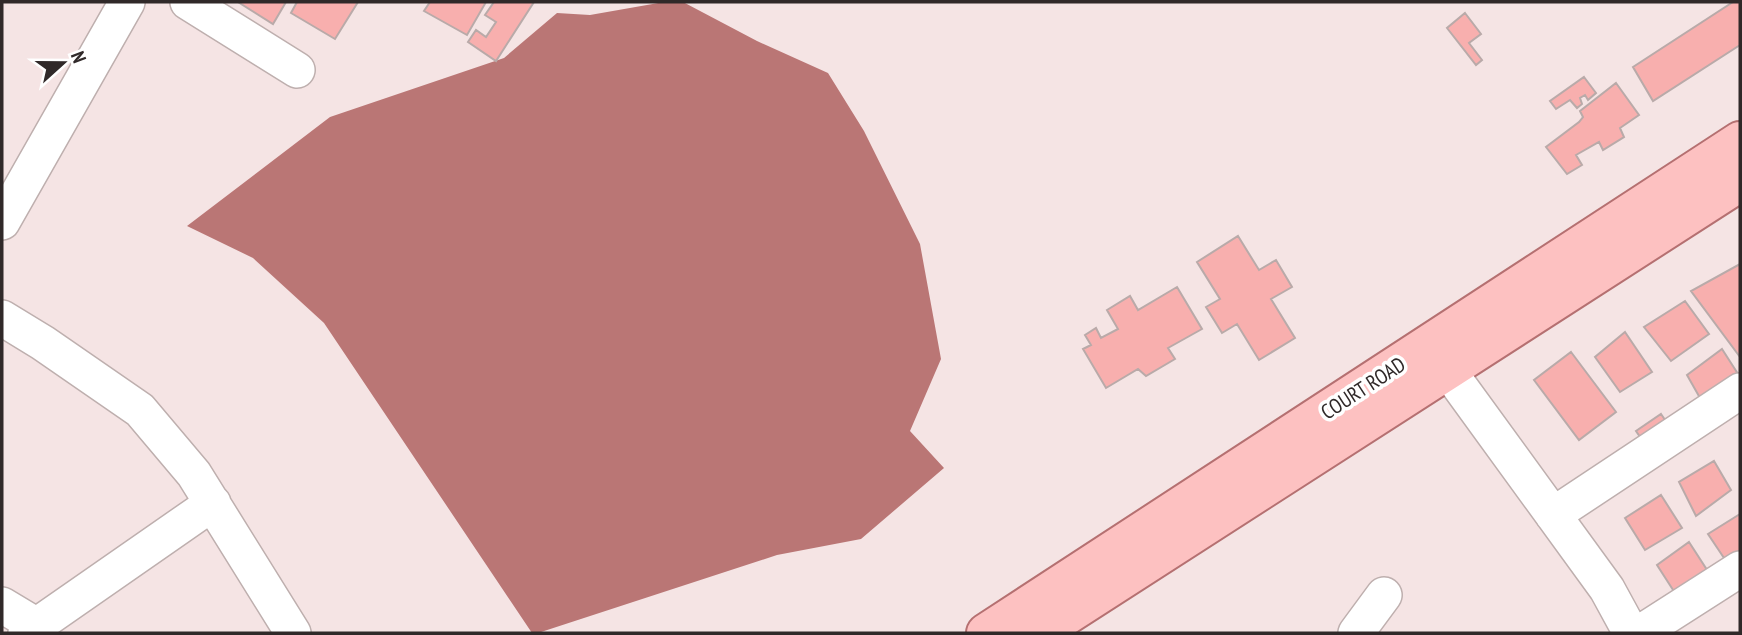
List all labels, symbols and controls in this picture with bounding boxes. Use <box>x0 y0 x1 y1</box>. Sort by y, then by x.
north arrow <box>28 28 98 98</box>
text: N <box>66 48 92 66</box>
street label: COURT ROAD <box>1316 351 1410 425</box>

